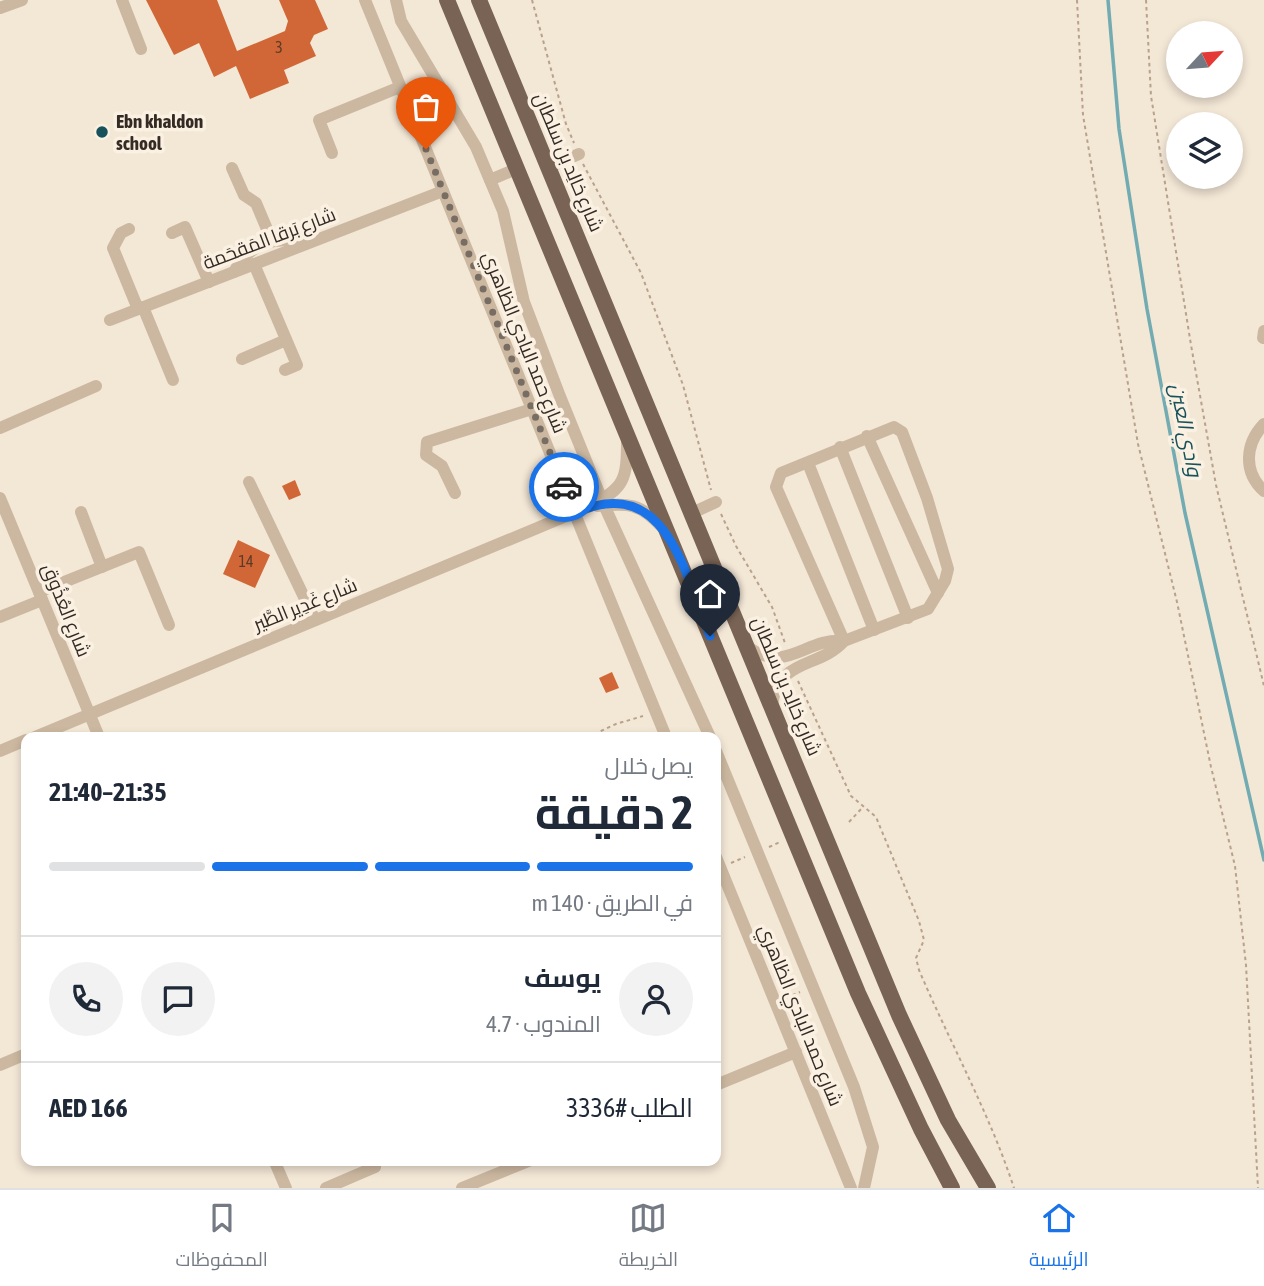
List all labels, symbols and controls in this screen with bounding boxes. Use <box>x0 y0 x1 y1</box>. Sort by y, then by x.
north arrow <box>1166 21 1242 98</box>
map controls <box>1166 21 1243 189</box>
house number: 3 <box>275 38 283 56</box>
pin <box>396 77 456 149</box>
icon: bag <box>407 88 445 126</box>
street label: شارع خالِد بن سلطان <box>527 89 608 236</box>
place label: Ebn khaldon school <box>116 110 203 154</box>
button: layers <box>1166 112 1243 189</box>
marker: Ebn khaldon school <box>94 124 110 140</box>
street label: شارع بَرقا المَقحَمة <box>199 203 340 276</box>
street label: شارع حمد البادي الظاهري <box>475 248 572 438</box>
water label: وادي العين <box>1160 381 1208 481</box>
courier <box>529 452 599 522</box>
icon: car <box>545 468 583 506</box>
house number: 14 <box>238 552 254 570</box>
street label: شارع العُذُوق <box>36 560 96 661</box>
pin <box>680 564 740 636</box>
street label: شارع غَدِير الطَّير <box>249 573 361 638</box>
icon: home <box>691 575 729 613</box>
street label: شارع خالِد بن سلطان <box>745 613 826 760</box>
text: يصل خلال <box>604 753 693 779</box>
text: 21:35–21:40 <box>49 777 166 807</box>
text: 2 دقيقة <box>535 786 693 839</box>
text: في الطريق · 140 m <box>532 890 693 916</box>
street label: شارع حمد البادي الظاهري <box>751 921 848 1111</box>
button: phone <box>49 962 123 1036</box>
button: chat <box>141 962 215 1036</box>
button: person <box>619 962 693 1036</box>
text: يوسف <box>524 963 601 993</box>
text: المندوب · 4.7 <box>486 1011 601 1037</box>
text: AED 166 <box>49 1093 128 1123</box>
text: الطلب #3336 <box>566 1093 693 1123</box>
tab: المحفوظات <box>175 1199 268 1277</box>
tab: الخريطة <box>619 1199 678 1277</box>
tab: الرئيسية <box>1029 1199 1089 1277</box>

